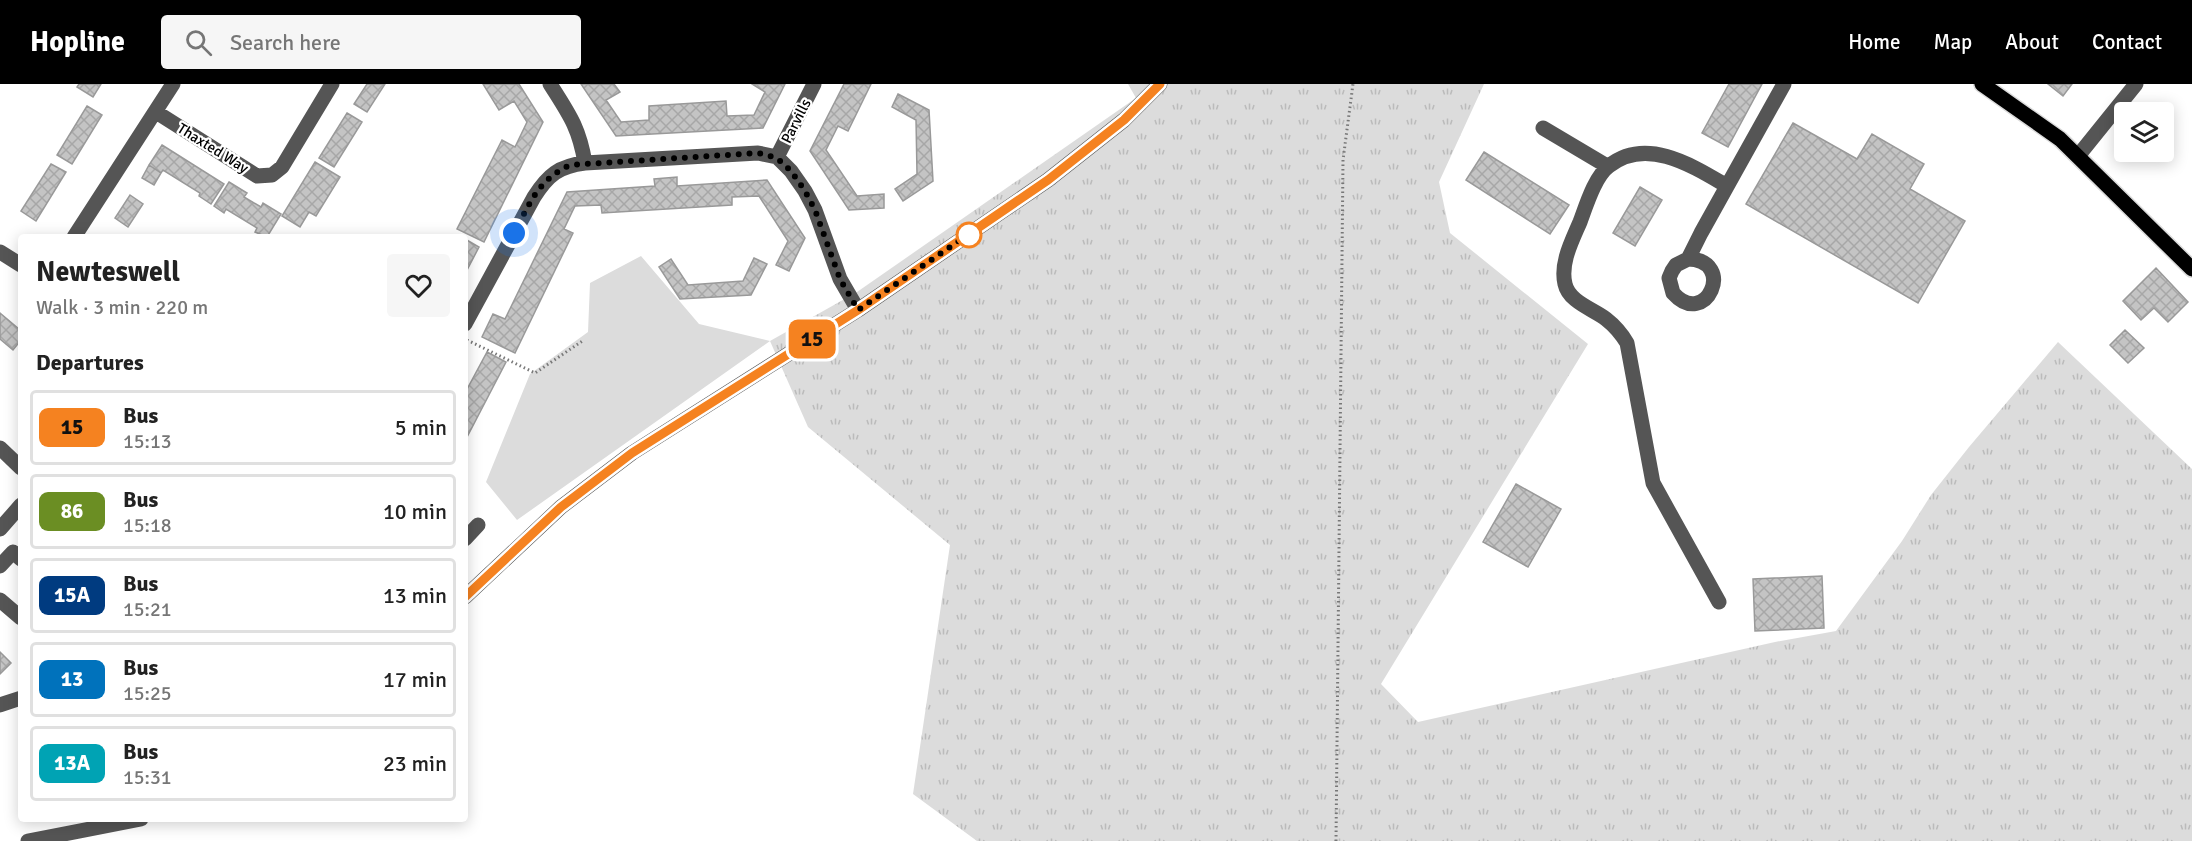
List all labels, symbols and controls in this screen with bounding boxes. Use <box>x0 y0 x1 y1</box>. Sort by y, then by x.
search box <box>161 15 581 69</box>
text: Hopline <box>30 25 125 59</box>
icon: search <box>182 26 215 59</box>
text: Search here <box>230 29 341 56</box>
text: Home <box>1848 29 1901 55</box>
text: Map <box>1934 29 1972 55</box>
text: About <box>2005 29 2059 55</box>
text: Contact <box>2092 29 2162 55</box>
street label: Parvills <box>777 95 815 146</box>
map controls <box>2114 102 2174 162</box>
button: layers <box>2114 102 2174 162</box>
street label: Thaxted Way <box>174 119 252 177</box>
your location <box>499 218 529 248</box>
unlabelled marker <box>956 222 982 248</box>
button: heart <box>387 254 450 317</box>
text: Newteswell <box>36 255 180 289</box>
text: Walk · 3 min · 220 m <box>36 295 208 320</box>
line badge: 15 <box>785 320 839 358</box>
text: 15 <box>801 326 823 352</box>
text: Departures <box>36 349 144 376</box>
text: Bus <box>123 402 158 429</box>
text: 15 <box>61 414 83 440</box>
text: 5 min <box>395 414 447 441</box>
text: 15:13 <box>123 429 172 454</box>
text: Bus <box>123 486 158 513</box>
text: 86 <box>61 498 83 524</box>
text: 10 min <box>383 498 447 525</box>
text: 15:18 <box>123 513 172 538</box>
text: Bus <box>123 570 158 597</box>
text: 15A <box>54 582 90 608</box>
text: 13 min <box>383 582 447 609</box>
text: 15:21 <box>123 597 172 622</box>
text: Bus <box>123 654 158 681</box>
text: 13 <box>61 666 83 692</box>
text: 17 min <box>383 666 447 693</box>
text: 15:25 <box>123 681 172 706</box>
text: Bus <box>123 738 158 765</box>
text: 13A <box>54 750 90 776</box>
text: 23 min <box>383 750 447 777</box>
text: 15:31 <box>123 765 172 790</box>

